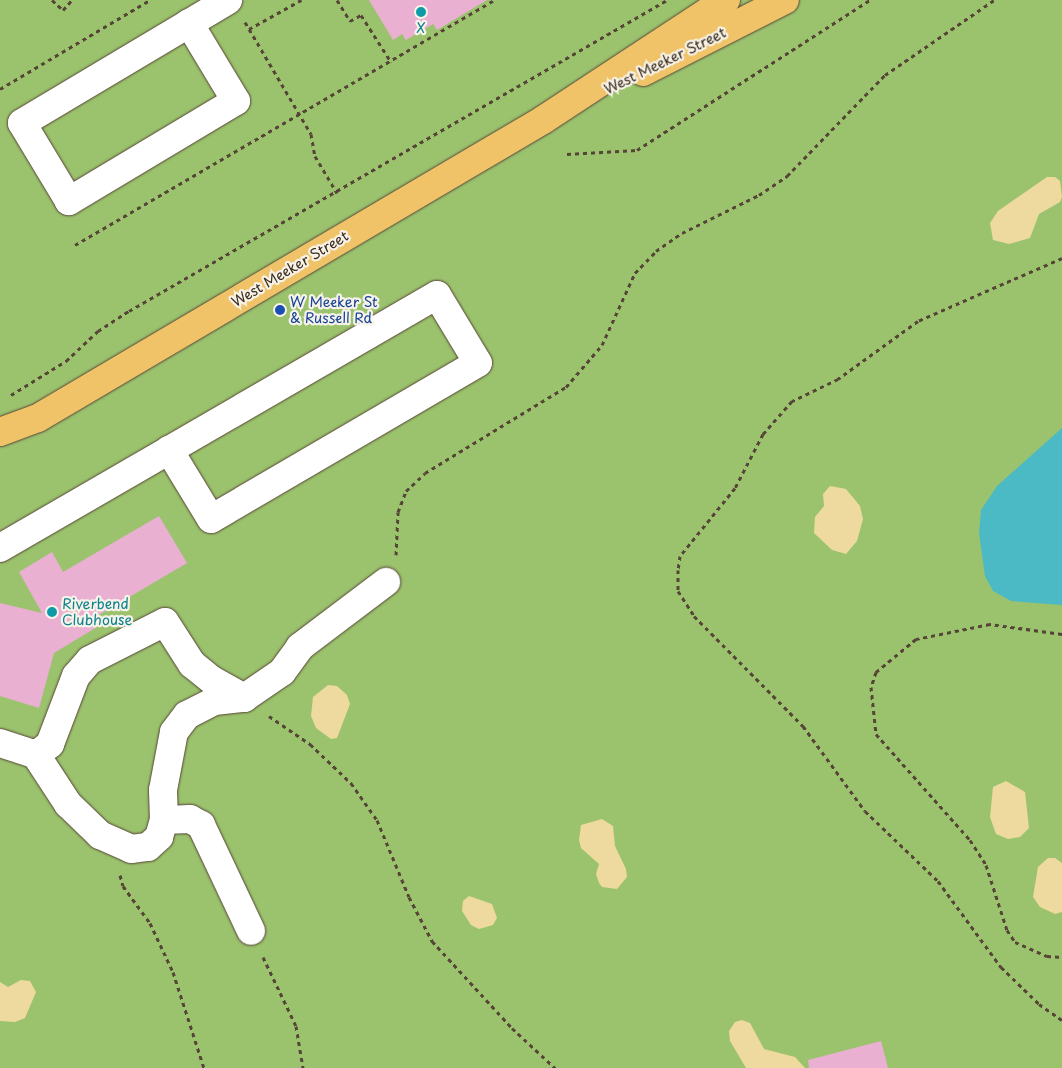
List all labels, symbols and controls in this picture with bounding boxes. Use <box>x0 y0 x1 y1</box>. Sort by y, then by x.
marker: X <box>415 6 427 18</box>
place label: X <box>416 20 426 36</box>
street label: West Meeker Street <box>601 24 729 98</box>
street label: West Meeker Street <box>228 227 352 311</box>
place label: W Meeker St & Russell Rd <box>290 294 378 326</box>
marker: W Meeker St & Russell Rd <box>274 304 286 316</box>
place label: Riverbend Clubhouse <box>62 596 132 628</box>
marker: Riverbend Clubhouse <box>46 606 58 618</box>

